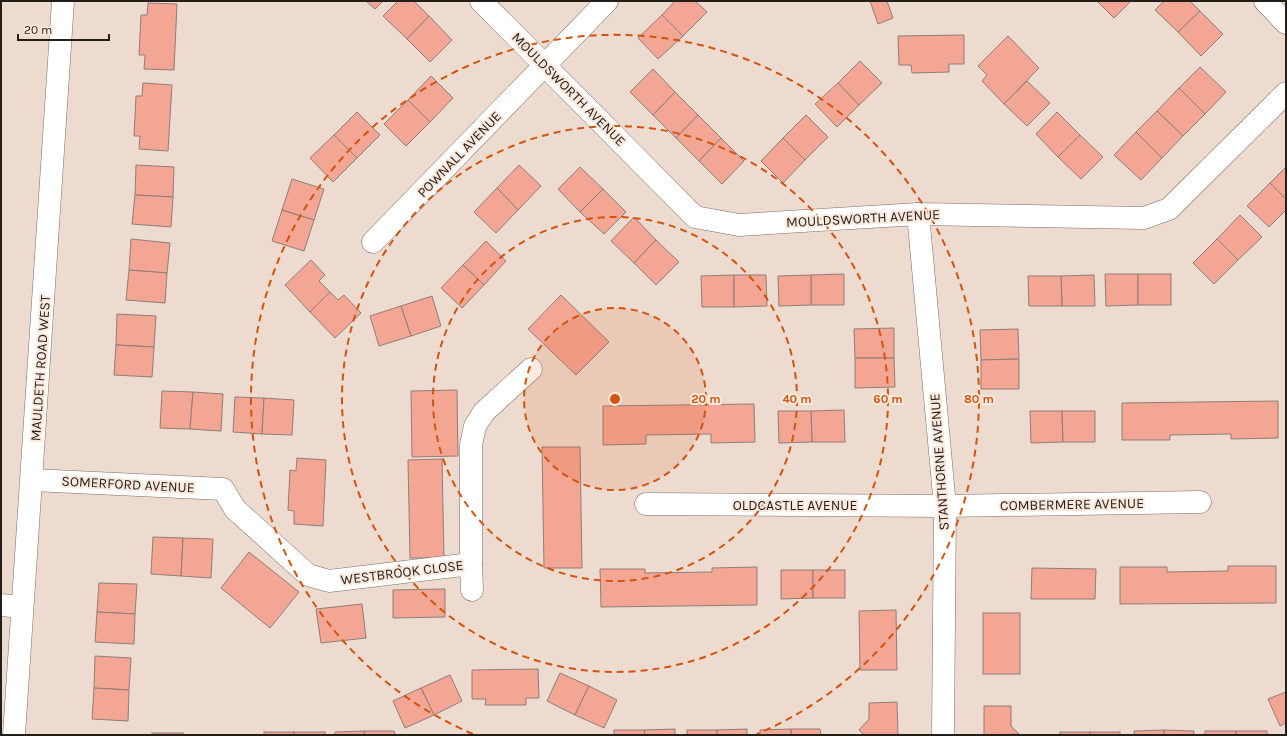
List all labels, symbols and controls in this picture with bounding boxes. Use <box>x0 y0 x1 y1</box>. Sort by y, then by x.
scale bar <box>18 16 109 42</box>
text: 20 m <box>24 23 52 37</box>
street label: MOULDSWORTH AVENUE <box>508 29 629 150</box>
street label: POWNALL AVENUE <box>414 108 505 201</box>
street label: MOULDSWORTH AVENUE <box>786 206 940 231</box>
street label: MAULDETH ROAD WEST <box>27 294 54 442</box>
centre of rings <box>608 392 622 406</box>
text: 20 m <box>691 392 721 406</box>
text: 40 m <box>782 392 812 406</box>
text: 60 m <box>873 392 903 406</box>
text: 80 m <box>964 392 994 406</box>
street label: STANTHORNE AVENUE <box>926 393 953 531</box>
street label: SOMERFORD AVENUE <box>61 473 195 496</box>
street label: COMBERMERE AVENUE <box>1000 495 1144 514</box>
street label: OLDCASTLE AVENUE <box>733 497 857 514</box>
street label: WESTBROOK CLOSE <box>340 557 464 588</box>

